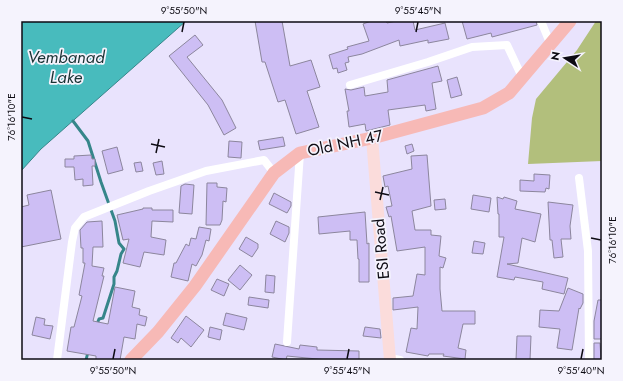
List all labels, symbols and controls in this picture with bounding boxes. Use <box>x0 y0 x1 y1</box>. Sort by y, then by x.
text: 9°55'50"N <box>161 3 207 18</box>
text: 9°55'45"N <box>395 3 441 18</box>
north arrow <box>545 38 585 78</box>
water label: Vembanad Lake <box>27 45 106 89</box>
text: N <box>546 50 564 62</box>
text: 76°16'10"E <box>4 93 19 141</box>
street label: Old NH 47 <box>305 124 385 162</box>
text: 76°16'10"E <box>605 216 620 264</box>
street label: ESI Road <box>367 218 395 280</box>
text: 9°55'50"N <box>90 363 136 378</box>
text: 9°55'45"N <box>324 363 370 378</box>
text: 9°55'40"N <box>558 363 604 378</box>

